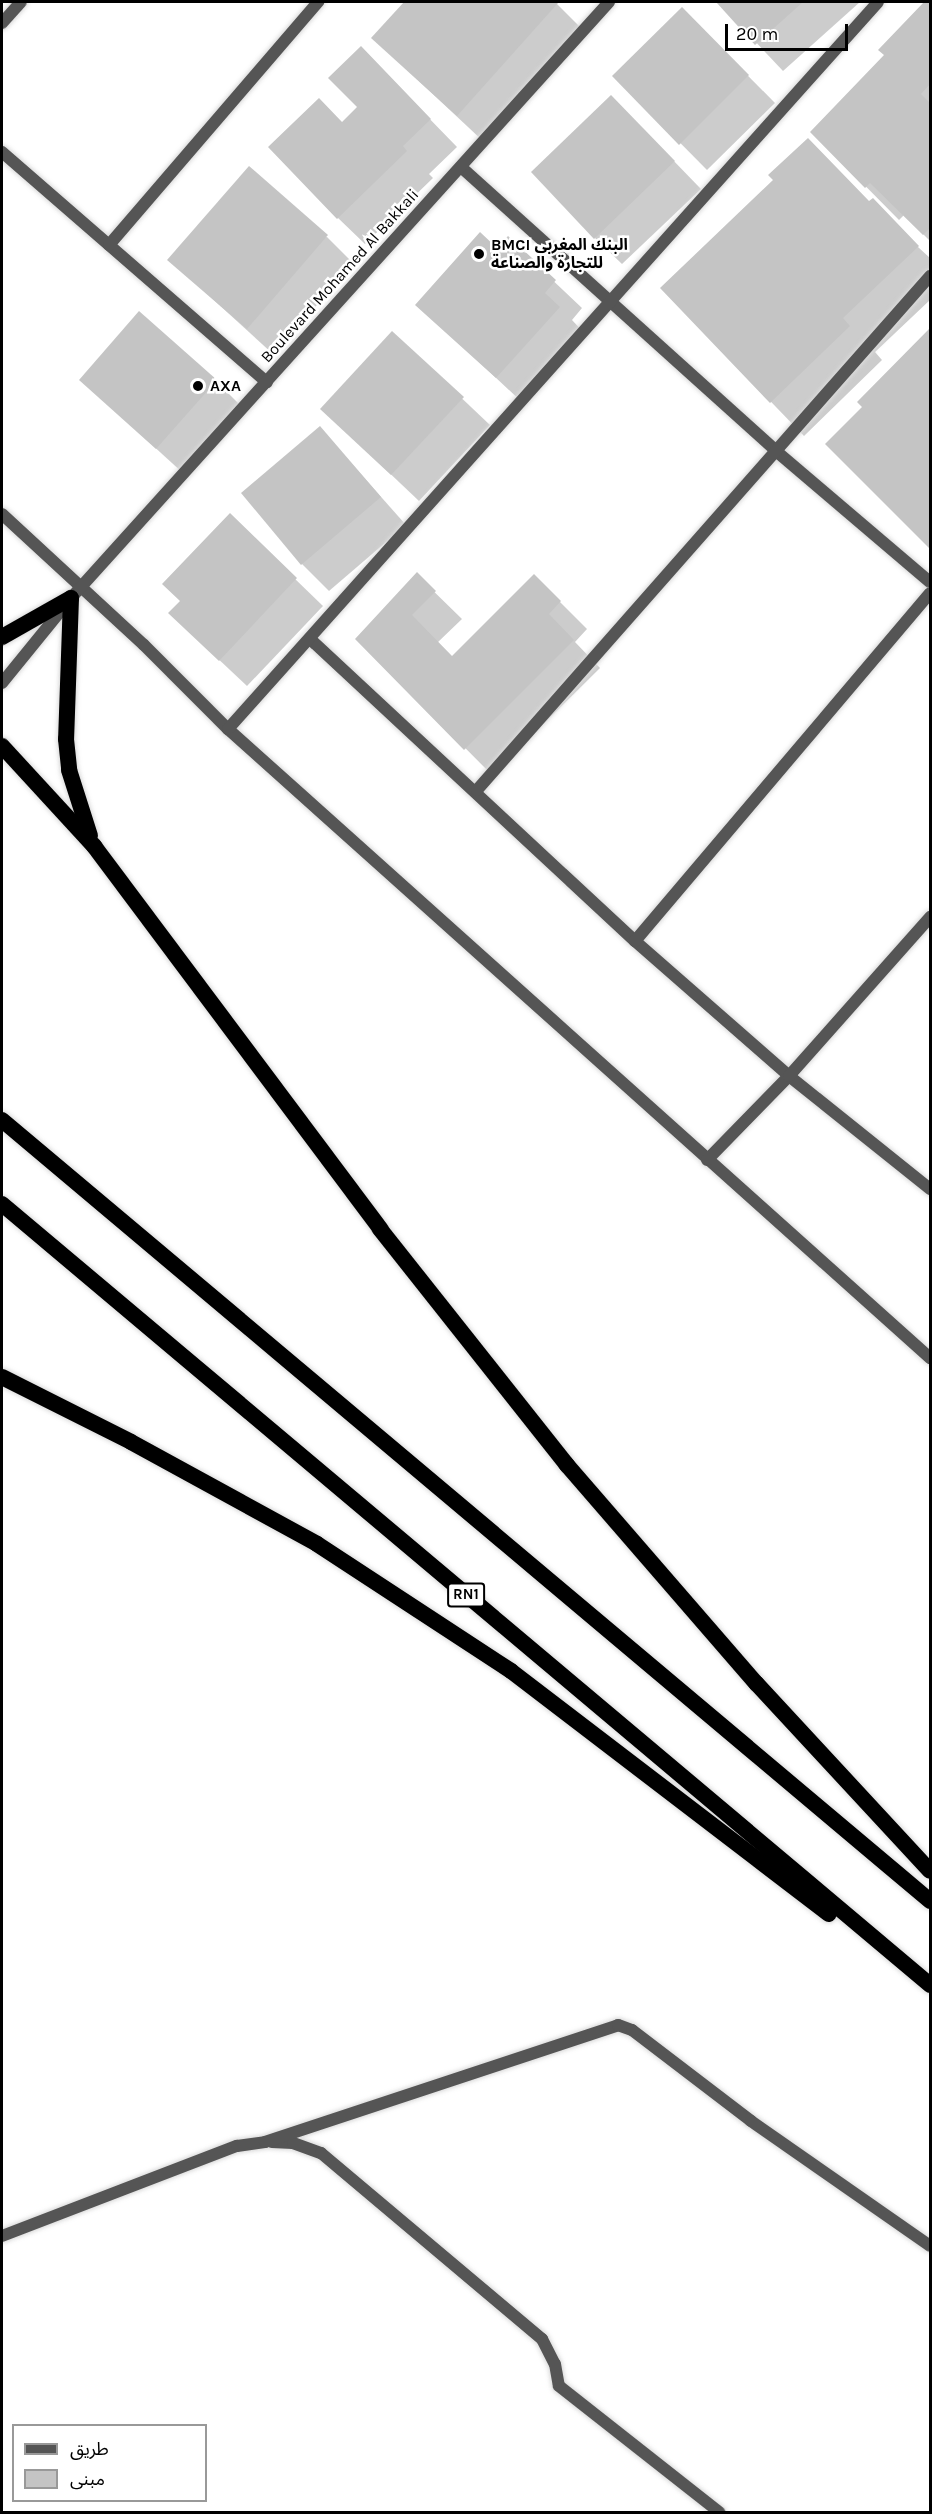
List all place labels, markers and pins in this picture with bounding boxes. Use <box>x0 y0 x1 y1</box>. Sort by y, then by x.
place label: BMCI البنك المغربي للتجارة والصناعة <box>491 235 628 273</box>
marker: BMCI البنك المغربي للتجارة والصناعة <box>472 247 486 261</box>
place label: AXA <box>210 376 241 396</box>
marker: AXA <box>191 379 205 393</box>

